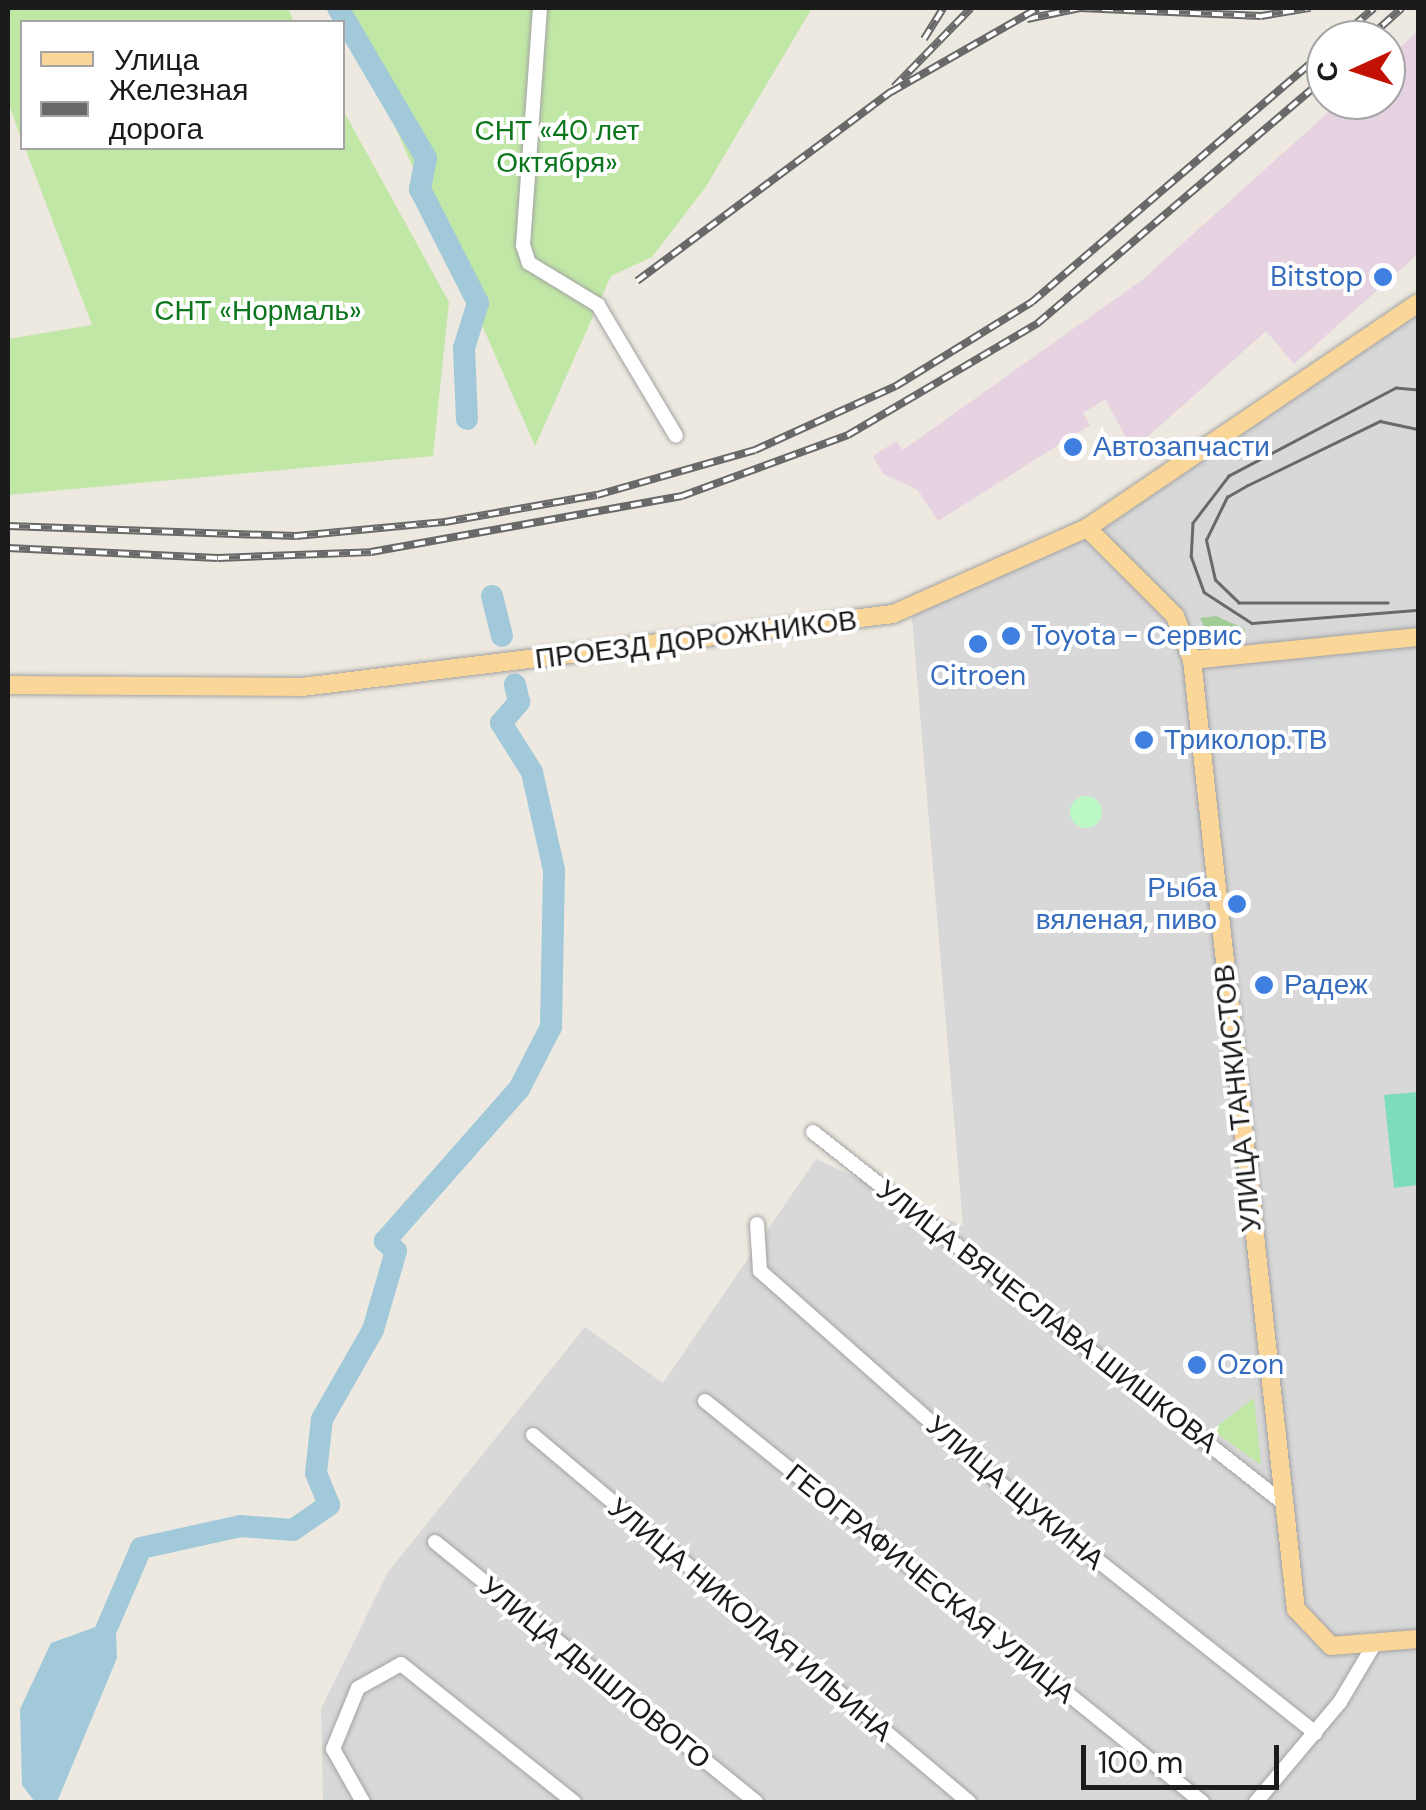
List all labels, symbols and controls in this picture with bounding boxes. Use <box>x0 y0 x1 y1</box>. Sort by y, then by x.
legend <box>20 20 345 150</box>
north arrow <box>1306 20 1406 120</box>
text: Улица <box>114 40 199 79</box>
text: С <box>1309 60 1347 83</box>
text: Железная дорога <box>109 70 248 148</box>
park label: СНТ «40 лет Октября» <box>474 114 640 180</box>
place label: Bitstop <box>1270 260 1363 294</box>
marker: Bitstop <box>1372 266 1394 288</box>
park label: СНТ «Нормаль» <box>154 294 362 328</box>
place label: Автозапчасти <box>1093 430 1270 464</box>
marker: Автозапчасти <box>1062 436 1084 458</box>
street label: ПРОЕЗД ДОРОЖНИКОВ <box>533 604 859 676</box>
place label: Toyota - Сервис <box>1031 619 1242 653</box>
marker: Toyota - Сервис <box>1000 625 1022 647</box>
marker: Citroen <box>967 633 989 655</box>
place label: Citroen <box>930 659 1026 693</box>
place label: Триколор.ТВ <box>1164 723 1327 757</box>
marker: Триколор.ТВ <box>1133 729 1155 751</box>
place label: Рыба вяленая, пиво <box>1036 871 1217 937</box>
marker: Рыба вяленая, пиво <box>1226 893 1248 915</box>
street label: УЛИЦА ТАНКИСТОВ <box>1207 962 1269 1234</box>
place label: Радеж <box>1284 968 1368 1002</box>
marker: Радеж <box>1253 974 1275 996</box>
street label: УЛИЦА ВЯЧЕСЛАВА ШИШКОВА <box>870 1173 1224 1461</box>
place label: Ozon <box>1217 1348 1284 1382</box>
marker: Ozon <box>1186 1354 1208 1376</box>
street label: УЛИЦА ЩУКИНА <box>919 1409 1111 1577</box>
street label: ГЕОГРАФИЧЕСКАЯ УЛИЦА <box>779 1457 1081 1711</box>
street label: УЛИЦА НИКОЛАЯ ИЛЬИНА <box>601 1491 899 1749</box>
street label: УЛИЦА ДЫШЛОВОГО <box>473 1570 717 1776</box>
scale bar <box>1086 1725 1284 1787</box>
text: 100 m <box>1098 1743 1183 1782</box>

